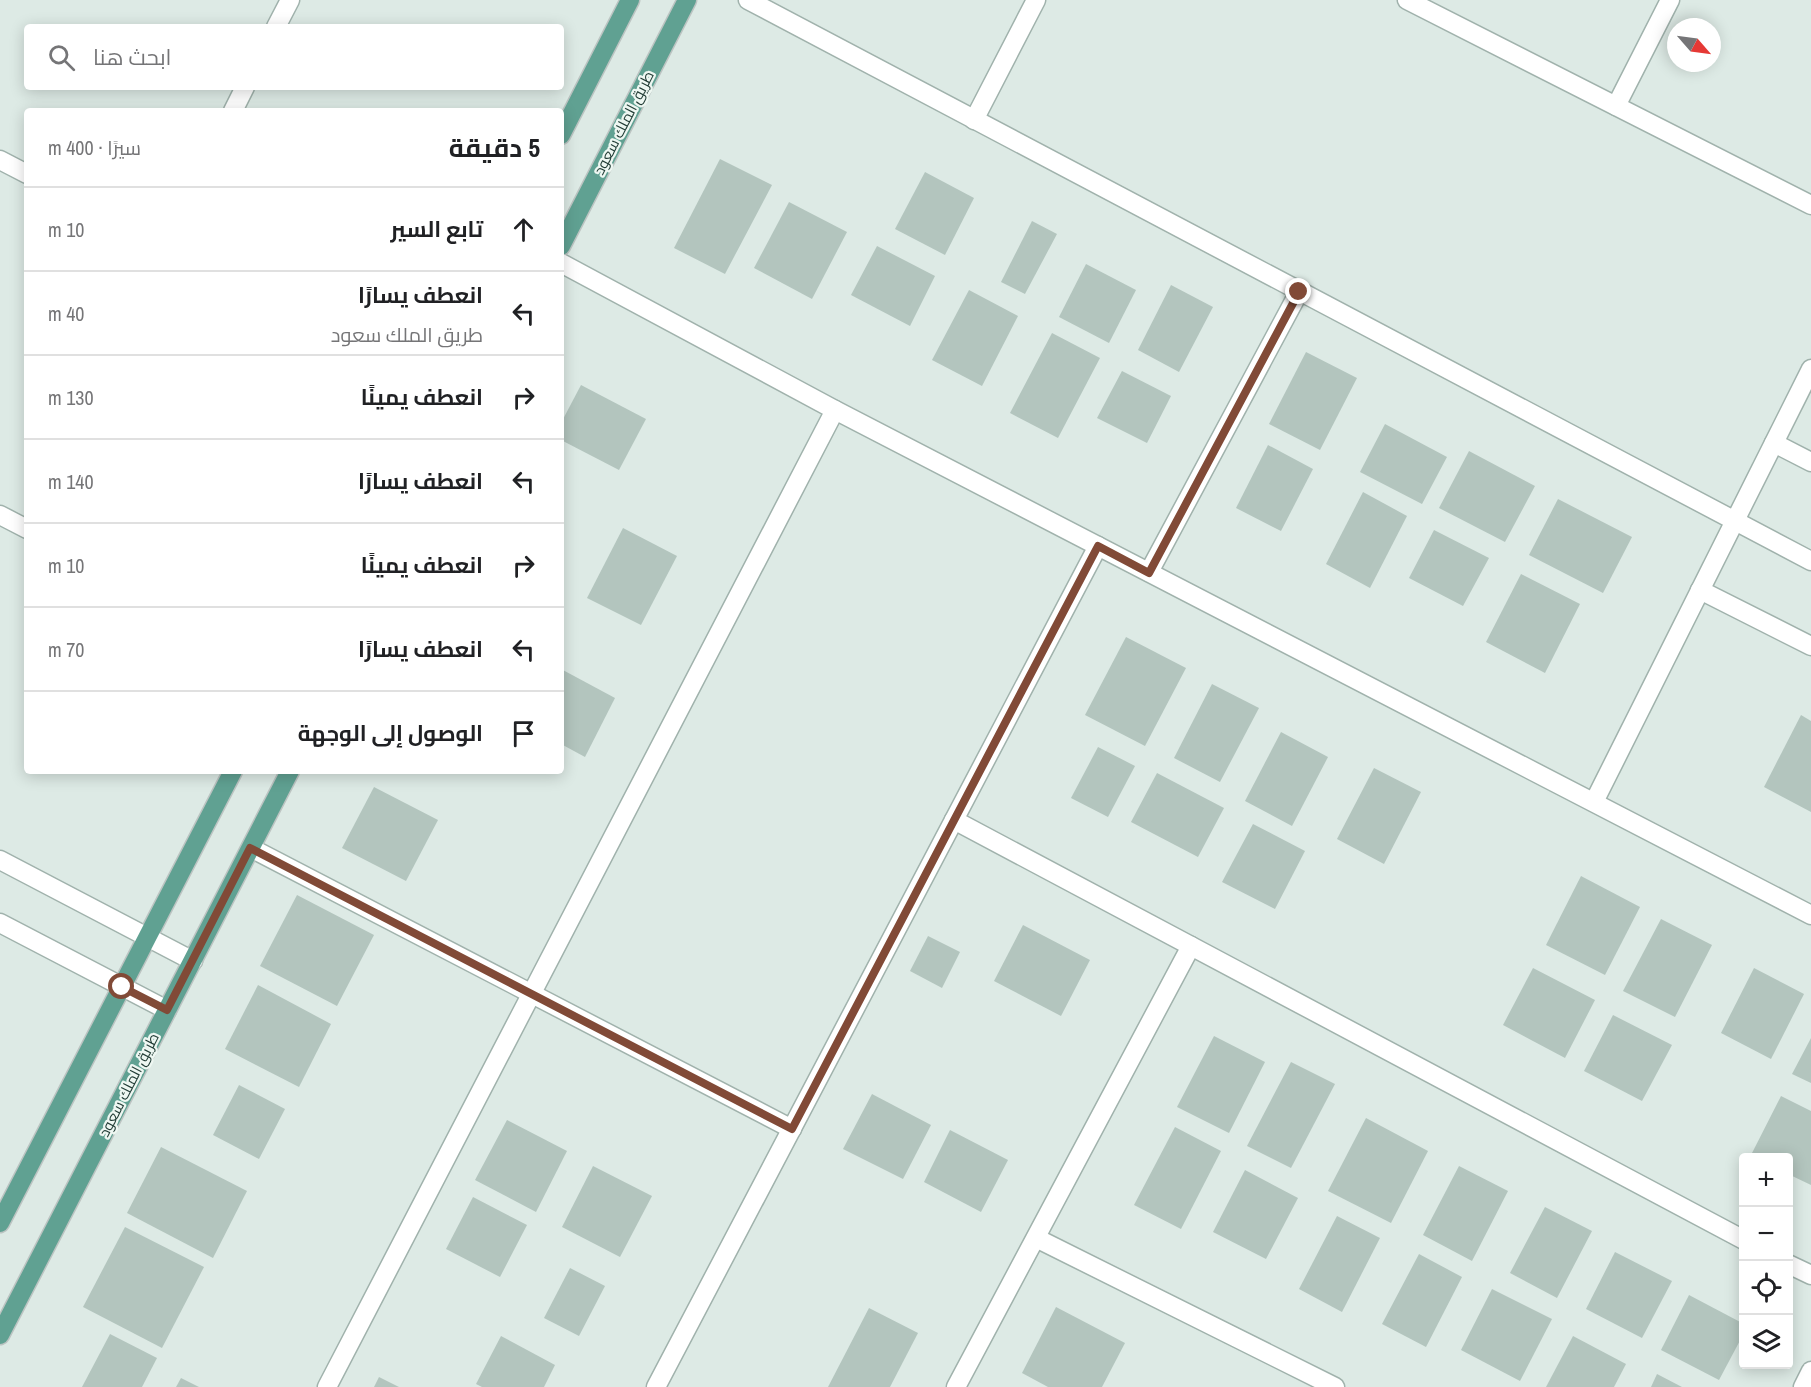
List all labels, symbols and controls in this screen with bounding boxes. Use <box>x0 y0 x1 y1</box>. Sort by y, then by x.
north arrow <box>1667 18 1721 72</box>
search box <box>24 24 564 90</box>
icon: search <box>45 41 78 74</box>
text: ابحث هنا <box>93 42 172 72</box>
street label: طريق الملك سعود <box>588 67 659 178</box>
text: 5 دقيقة <box>449 130 540 165</box>
text: سيرًا · 400 m <box>48 134 141 161</box>
icon: ahead <box>507 213 540 246</box>
text: تابع السير <box>391 214 483 244</box>
text: 10 m <box>48 216 84 243</box>
route end <box>1285 278 1311 304</box>
text: انعطف يسارًا <box>358 280 483 310</box>
icon: left <box>507 297 540 330</box>
text: 40 m <box>48 300 84 327</box>
text: طريق الملك سعود <box>331 321 483 348</box>
icon: right <box>507 381 540 414</box>
text: انعطف يمينًا <box>361 382 483 412</box>
text: 130 m <box>48 384 94 411</box>
icon: left <box>507 465 540 498</box>
text: انعطف يسارًا <box>358 466 483 496</box>
text: 140 m <box>48 468 94 495</box>
icon: right <box>507 549 540 582</box>
text: انعطف يمينًا <box>361 550 483 580</box>
text: 10 m <box>48 552 84 579</box>
icon: left <box>507 633 540 666</box>
text: انعطف يسارًا <box>358 634 483 664</box>
text: 70 m <box>48 636 84 663</box>
icon: arrive <box>507 717 540 750</box>
text: الوصول إلى الوجهة <box>298 718 483 748</box>
route start <box>108 973 134 999</box>
street label: طريق الملك سعود <box>93 1029 164 1140</box>
map controls <box>1739 1153 1793 1369</box>
button: + <box>1739 1153 1793 1207</box>
button: − <box>1739 1207 1793 1261</box>
button: locate <box>1739 1261 1793 1315</box>
button: layers <box>1739 1315 1793 1369</box>

